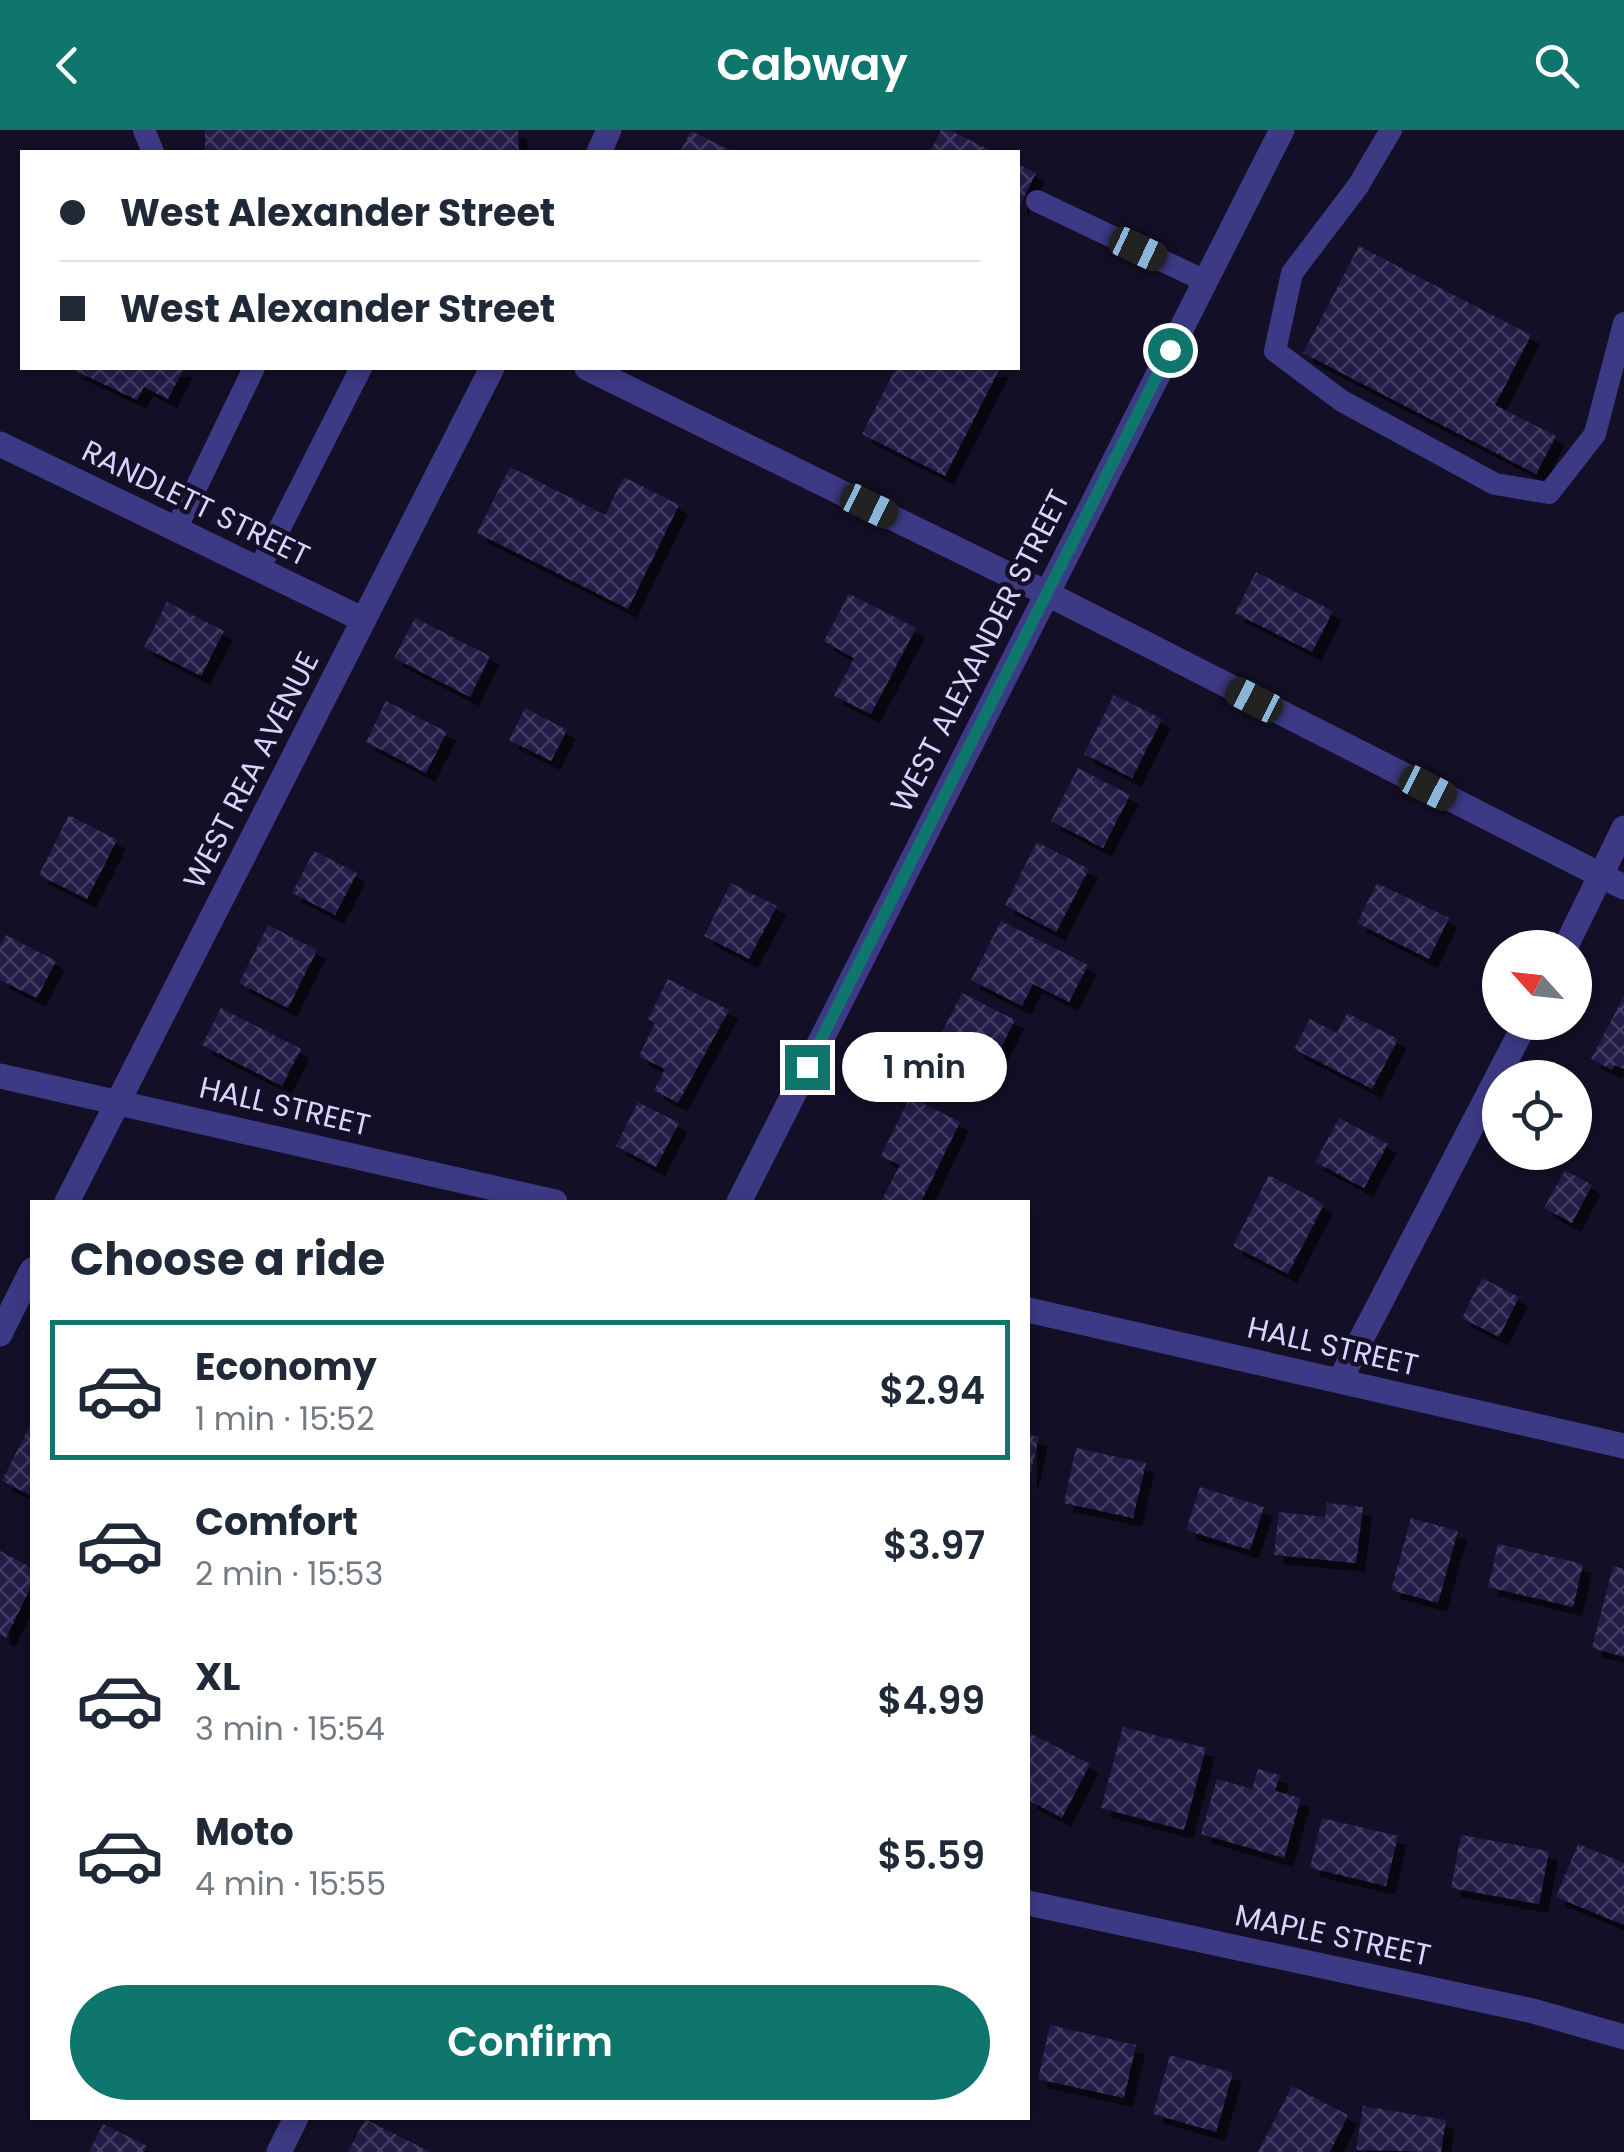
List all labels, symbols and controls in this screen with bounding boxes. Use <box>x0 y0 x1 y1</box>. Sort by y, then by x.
text: Cabway <box>716 33 908 96</box>
icon: back <box>40 38 95 93</box>
icon: search <box>1529 38 1584 93</box>
text: West Alexander Street <box>120 186 555 239</box>
car <box>1104 223 1172 275</box>
text: West Alexander Street <box>120 282 555 335</box>
route start <box>1148 328 1193 373</box>
street label: RANDLETT STREET <box>75 429 317 577</box>
car <box>835 479 903 533</box>
street label: WEST ALEXANDER STREET <box>880 482 1080 820</box>
street label: WEST REA AVENUE <box>173 644 329 896</box>
car <box>1220 673 1288 727</box>
car <box>1394 761 1462 815</box>
north arrow <box>1482 930 1592 1040</box>
map controls <box>1482 930 1592 1170</box>
callout: 1 min <box>842 1032 1007 1102</box>
text: 1 min <box>883 1044 966 1089</box>
route end <box>785 1045 830 1090</box>
button: locate <box>1482 1060 1592 1170</box>
street label: HALL STREET <box>195 1065 375 1147</box>
text: Choose a ride <box>70 1228 385 1291</box>
street label: HALL STREET <box>1243 1305 1423 1387</box>
text: Economy <box>195 1340 377 1393</box>
icon: car <box>75 1345 165 1435</box>
text: $2.94 <box>880 1364 985 1417</box>
text: 1 min · 15:52 <box>195 1396 375 1441</box>
text: Comfort <box>195 1495 358 1548</box>
icon: car <box>75 1500 165 1590</box>
text: $3.97 <box>883 1519 985 1572</box>
text: 2 min · 15:53 <box>195 1551 383 1596</box>
text: XL <box>195 1650 240 1703</box>
icon: car <box>75 1655 165 1745</box>
text: $4.99 <box>878 1674 985 1727</box>
text: 3 min · 15:54 <box>195 1706 385 1751</box>
text: Moto <box>195 1805 294 1858</box>
icon: car <box>75 1810 165 1900</box>
text: $5.59 <box>878 1829 985 1882</box>
text: 4 min · 15:55 <box>195 1861 386 1906</box>
street label: MAPLE STREET <box>1231 1893 1435 1977</box>
button: Confirm <box>70 1985 990 2100</box>

